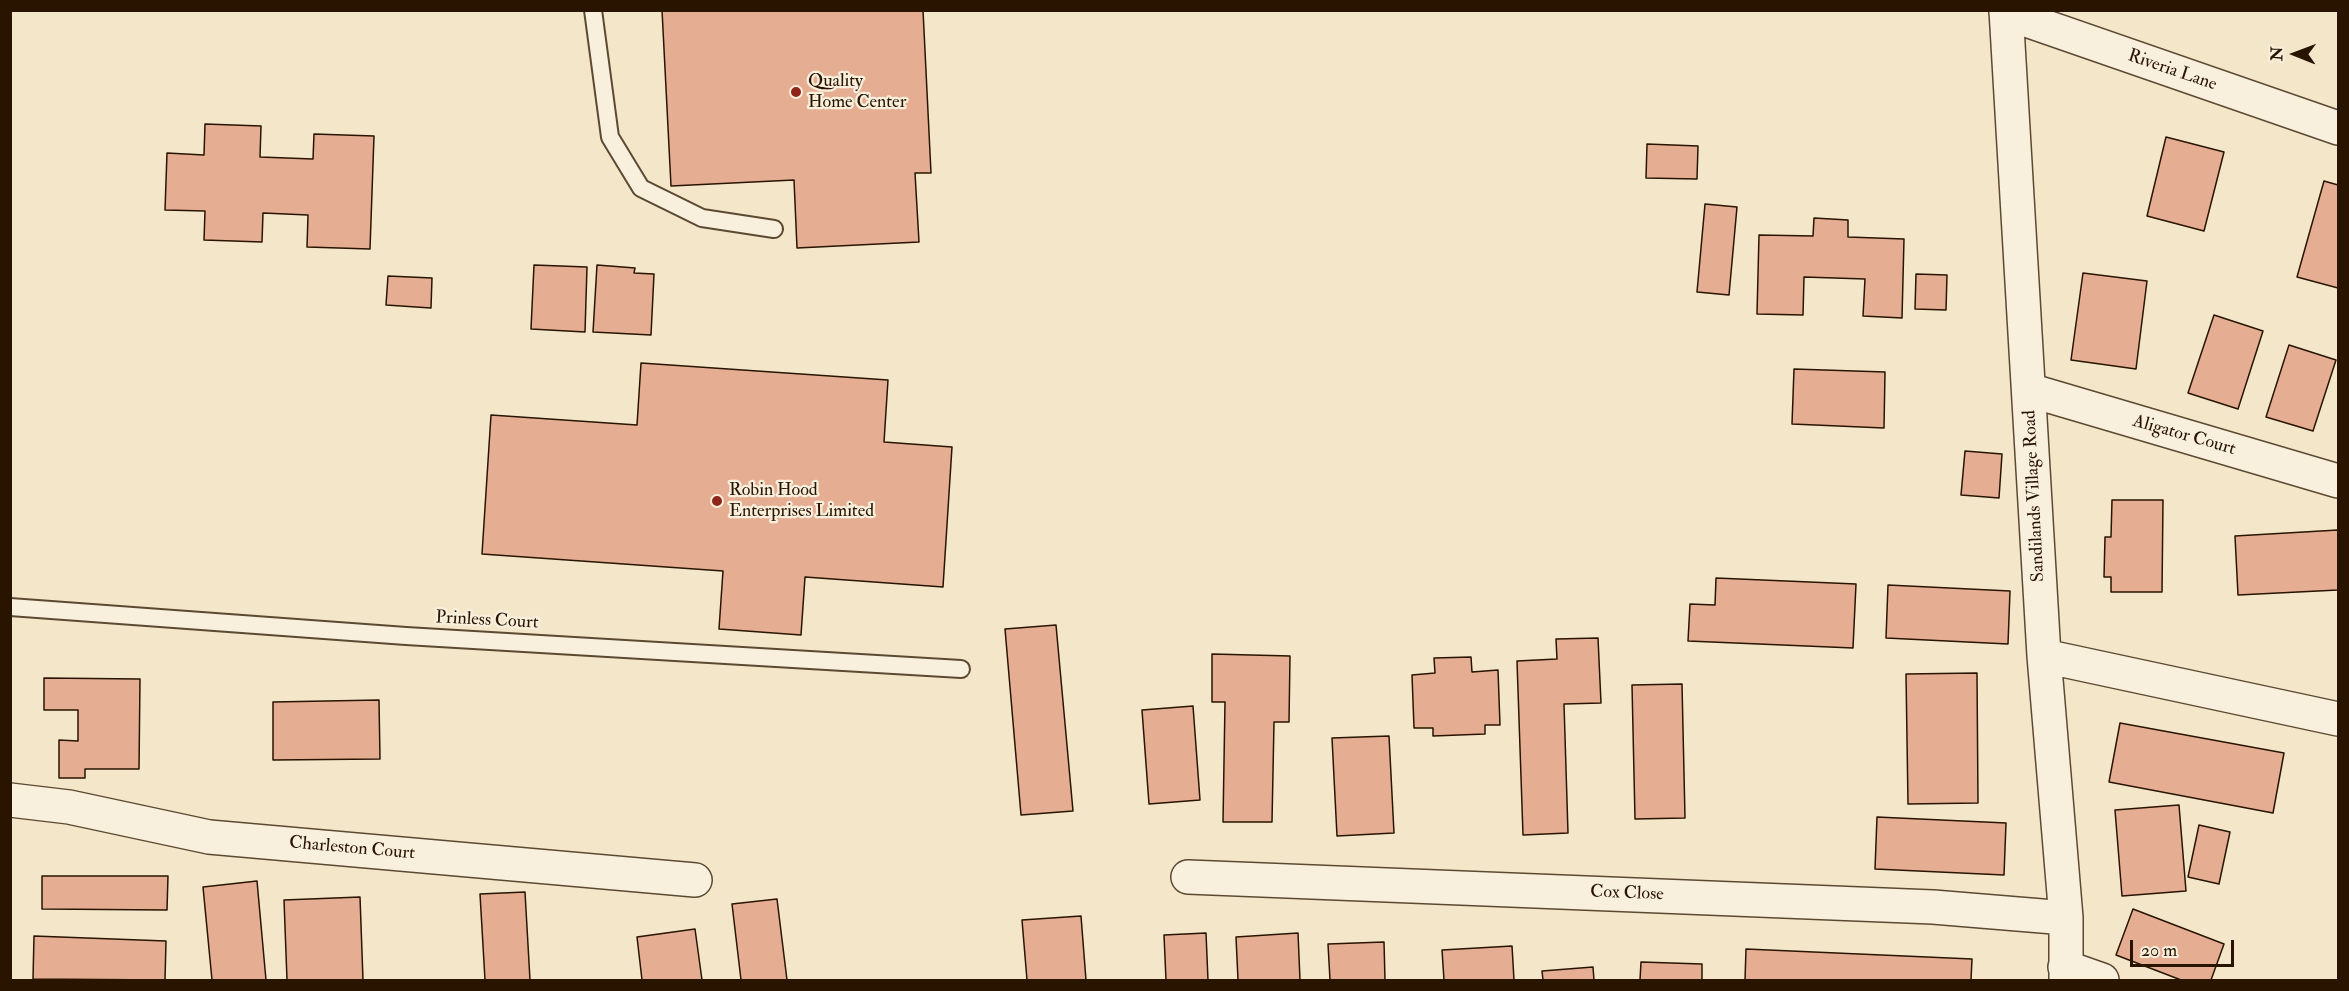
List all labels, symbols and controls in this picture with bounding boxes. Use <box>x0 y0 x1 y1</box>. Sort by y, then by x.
north arrow <box>2265 24 2325 84</box>
street label: Riveria Lane <box>2125 46 2219 96</box>
text: N <box>2267 46 2287 61</box>
place label: Quality Home Center <box>808 71 906 113</box>
marker: Quality Home Center <box>789 85 803 99</box>
street label: Sandilands Village Road <box>2020 409 2050 583</box>
street label: Aligator Court <box>2130 411 2238 461</box>
place label: Robin Hood Enterprises Limited <box>729 480 874 522</box>
marker: Robin Hood Enterprises Limited <box>710 494 724 508</box>
street label: Prinless Court <box>435 608 539 634</box>
street label: Charleston Court <box>288 833 416 865</box>
street label: Cox Close <box>1590 882 1664 906</box>
scale bar <box>2133 928 2236 966</box>
text: 20 m <box>2141 939 2177 962</box>

